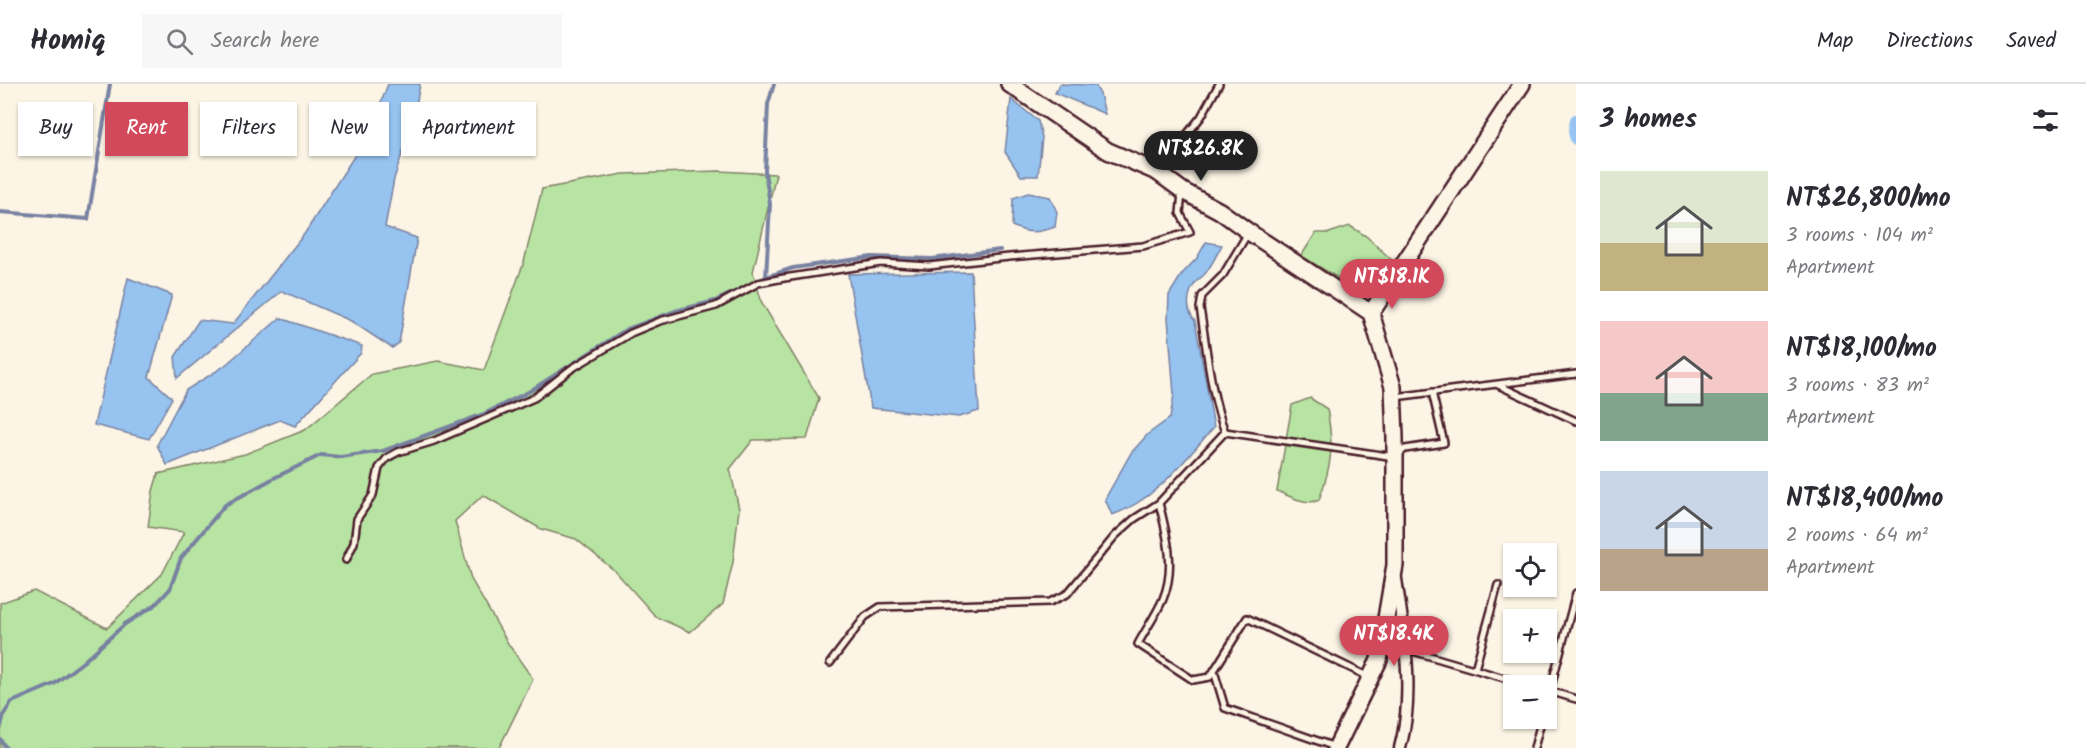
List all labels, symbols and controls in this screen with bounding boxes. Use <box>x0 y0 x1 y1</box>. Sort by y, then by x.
search box <box>142 14 562 68</box>
text: Homiq <box>30 19 106 64</box>
text: Search here <box>211 24 319 59</box>
icon: search <box>163 25 196 58</box>
text: Map <box>1817 25 1853 58</box>
text: Directions <box>1886 25 1973 58</box>
text: Saved <box>2006 25 2056 58</box>
text: 3 homes <box>1600 99 1697 141</box>
chip: Buy <box>18 102 93 156</box>
chip: Rent <box>105 102 188 156</box>
chip: Filters <box>200 102 297 156</box>
chip: New <box>309 102 389 156</box>
chip: Apartment <box>401 102 536 156</box>
icon: filters <box>2029 104 2062 137</box>
pin: NT$26.8K <box>1139 131 1263 182</box>
text: NT$26.8K <box>1158 134 1244 166</box>
text: NT$26,800/mo <box>1786 178 1951 220</box>
icon: home <box>1648 195 1720 267</box>
text: 3 rooms · 104 m² <box>1786 220 1933 252</box>
text: Apartment <box>1786 252 1875 284</box>
pin: NT$18.1K <box>1330 259 1454 310</box>
text: NT$18.1K <box>1354 262 1430 294</box>
text: NT$18,100/mo <box>1786 328 1937 370</box>
icon: home <box>1648 345 1720 417</box>
text: 3 rooms · 83 m² <box>1786 370 1929 402</box>
text: Apartment <box>1786 402 1875 434</box>
text: NT$18,400/mo <box>1786 478 1943 520</box>
icon: home <box>1648 495 1720 567</box>
text: 2 rooms · 64 m² <box>1786 520 1928 552</box>
map controls <box>1503 543 1557 729</box>
button: locate <box>1503 543 1557 597</box>
text: Apartment <box>1786 552 1875 584</box>
button: + <box>1503 609 1557 663</box>
pin: NT$18.4K <box>1332 616 1456 667</box>
text: NT$18.4K <box>1354 619 1434 651</box>
button: − <box>1503 675 1557 729</box>

